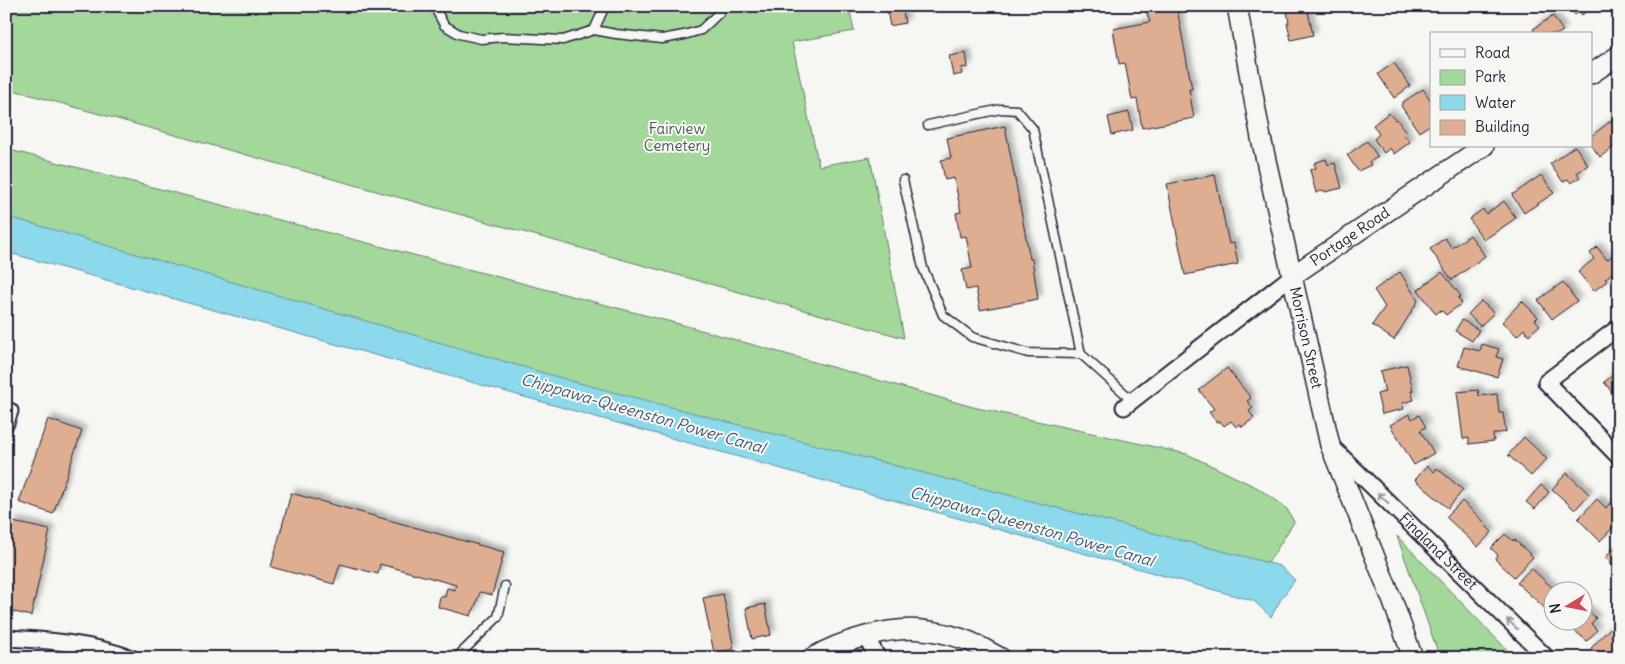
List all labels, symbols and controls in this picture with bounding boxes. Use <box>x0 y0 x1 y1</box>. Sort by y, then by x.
legend <box>1430 32 1592 148</box>
text: Road <box>1475 43 1510 62</box>
text: Park <box>1475 67 1506 86</box>
text: Water <box>1475 93 1516 112</box>
text: Building <box>1475 117 1530 136</box>
park label: Fairview Cemetery <box>644 119 710 155</box>
street label: Portage Road <box>1306 203 1393 270</box>
street label: Morrison Street <box>1286 285 1327 390</box>
water label: Chippawa-Queenston Power Canal <box>519 369 770 458</box>
water label: Chippawa-Queenston Power Canal <box>908 482 1159 571</box>
one-way arrow <box>1378 492 1390 504</box>
street label: Fingland Street <box>1396 508 1482 594</box>
north arrow <box>1542 582 1592 632</box>
text: N <box>1545 602 1565 615</box>
one-way arrow <box>1506 617 1518 630</box>

